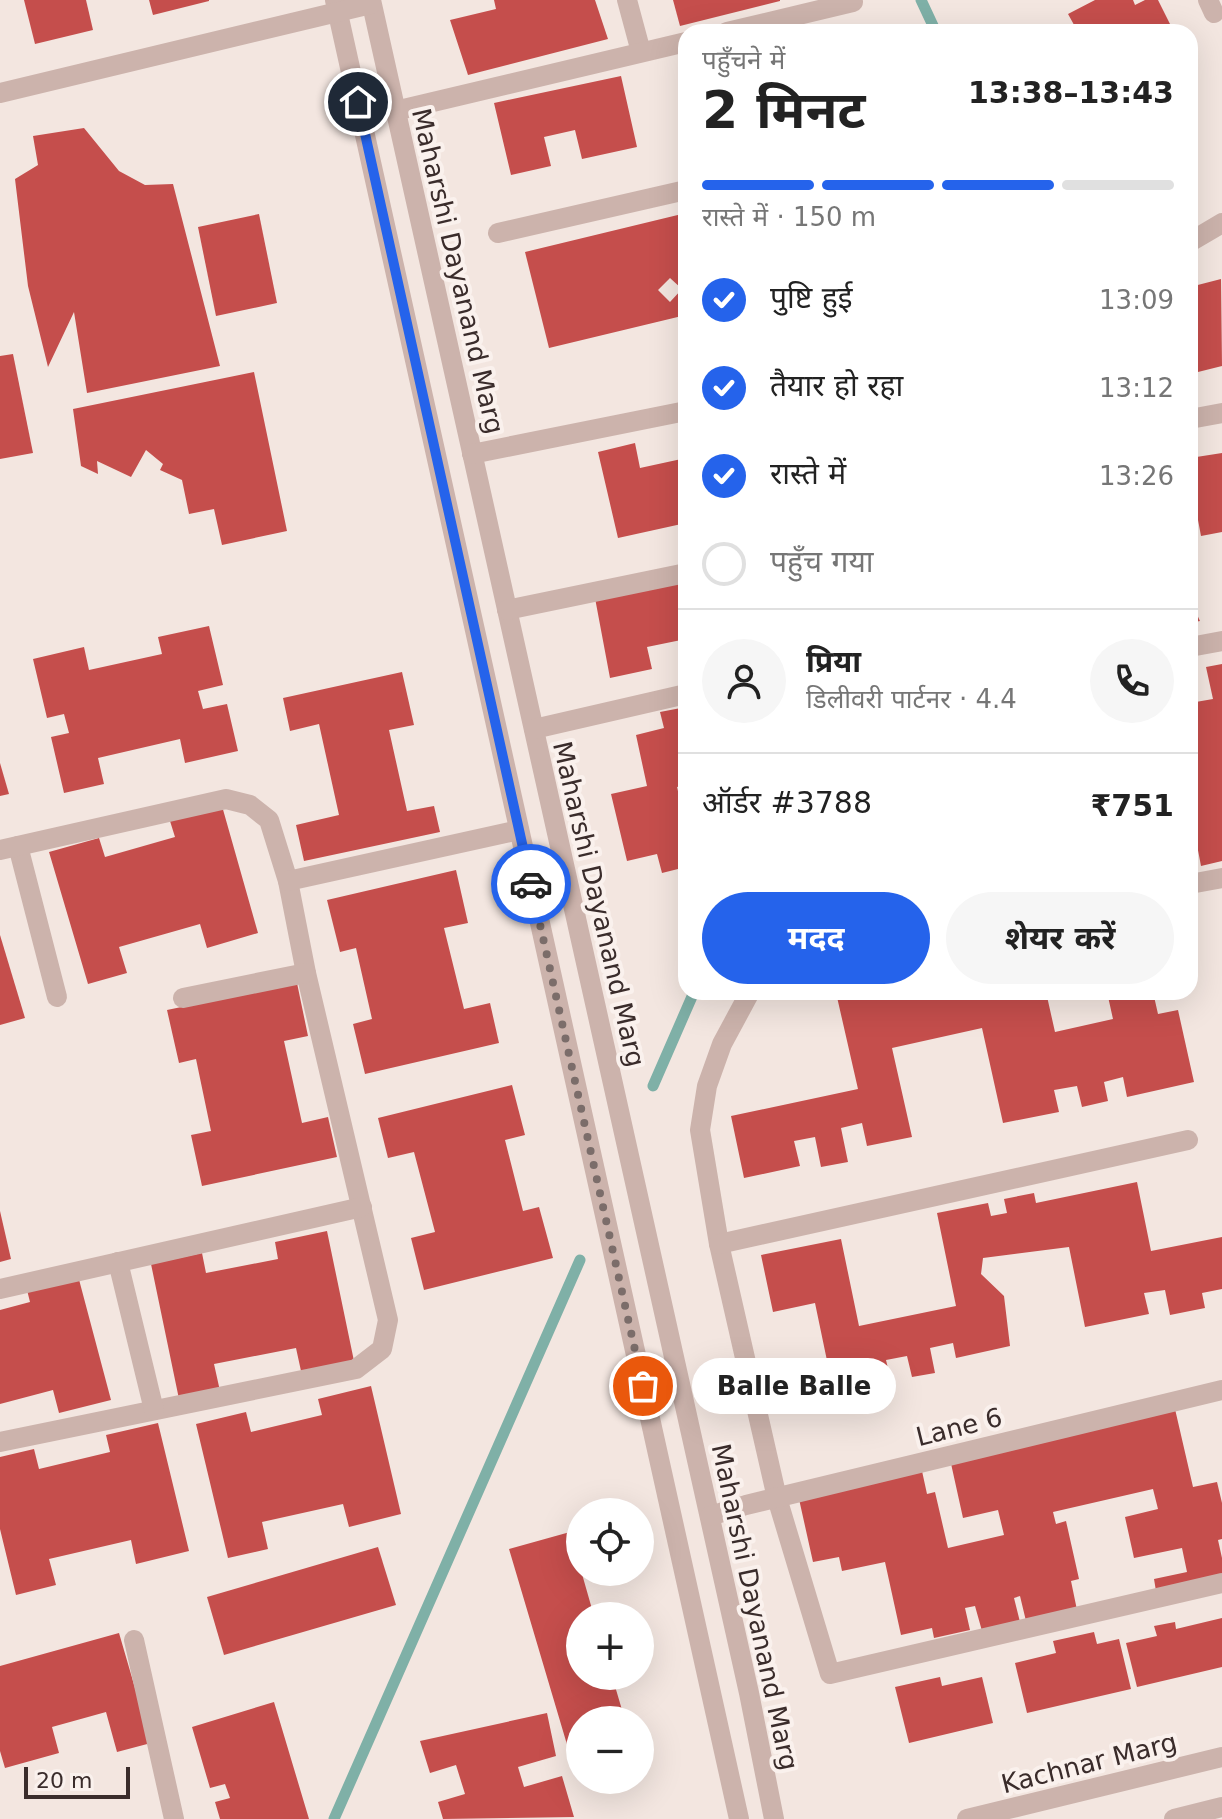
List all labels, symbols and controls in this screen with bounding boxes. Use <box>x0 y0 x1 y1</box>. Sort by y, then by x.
text: पहुँचने में <box>702 45 785 75</box>
pin <box>324 68 392 136</box>
text: 13:38–13:43 <box>968 75 1174 110</box>
icon: home <box>336 80 380 124</box>
text: 2 मिनट <box>702 80 865 140</box>
street label: Maharshi Dayanand Marg <box>406 105 510 437</box>
text: रास्ते में · 150 m <box>702 202 876 232</box>
icon: check <box>702 278 746 322</box>
text: पुष्टि हुई <box>770 280 853 315</box>
text: 13:09 <box>1099 285 1174 315</box>
icon: check <box>702 366 746 410</box>
text: तैयार हो रहा <box>770 368 903 403</box>
text: 13:12 <box>1099 373 1174 403</box>
icon: check <box>702 454 746 498</box>
text: रास्ते में <box>770 456 846 491</box>
text: 13:26 <box>1099 461 1174 491</box>
text: पहुँच गया <box>770 544 874 579</box>
button: person <box>702 639 786 723</box>
button: phone <box>1090 639 1174 723</box>
text: प्रिया <box>806 644 861 679</box>
text: डिलीवरी पार्टनर · 4.4 <box>806 684 1017 714</box>
street label: Maharshi Dayanand Marg <box>547 738 651 1070</box>
text: ऑर्डर #3788 <box>702 785 872 820</box>
text: ₹751 <box>1091 788 1174 823</box>
courier <box>491 844 571 924</box>
icon: car <box>509 862 553 906</box>
button: मदद <box>702 892 930 984</box>
button: शेयर करें <box>946 892 1174 984</box>
pin <box>609 1352 677 1420</box>
callout: Balle Balle <box>691 1358 895 1414</box>
icon: bag <box>621 1364 665 1408</box>
text: Balle Balle <box>717 1371 871 1401</box>
street label: Lane 6 <box>913 1402 1005 1452</box>
street label: Maharshi Dayanand Marg <box>706 1441 804 1773</box>
map controls <box>566 1498 654 1794</box>
button: locate <box>566 1498 654 1586</box>
button: + <box>566 1602 654 1690</box>
button: − <box>566 1706 654 1794</box>
street label: Kachnar Marg <box>998 1727 1180 1799</box>
scale bar <box>24 1763 130 1799</box>
text: 20 m <box>36 1768 92 1793</box>

